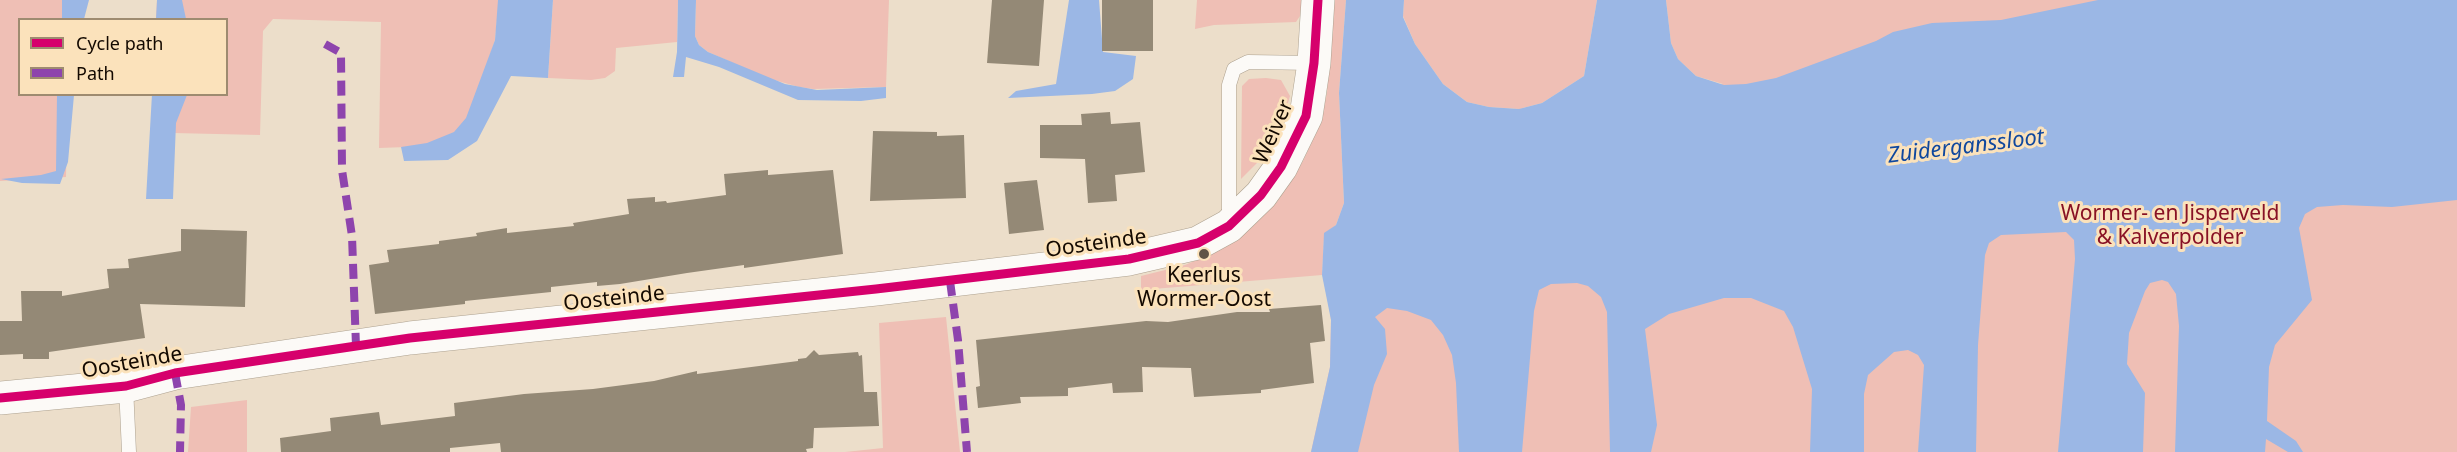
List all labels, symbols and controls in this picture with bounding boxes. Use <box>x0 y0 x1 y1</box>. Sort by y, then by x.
legend <box>18 18 228 96</box>
text: Cycle path <box>76 31 163 55</box>
text: Path <box>76 61 115 85</box>
street label: Weiver <box>1249 96 1299 168</box>
water label: Zuiderganssloot <box>1886 124 2046 170</box>
park label: Wormer- en Jisperveld & Kalverpolder <box>2061 201 2279 251</box>
street label: Oosteinde <box>1044 224 1148 264</box>
marker: Keerlus Wormer-Oost <box>1197 247 1211 261</box>
place label: Keerlus Wormer-Oost <box>1137 263 1271 313</box>
street label: Oosteinde <box>562 281 666 317</box>
street label: Oosteinde <box>80 342 184 384</box>

